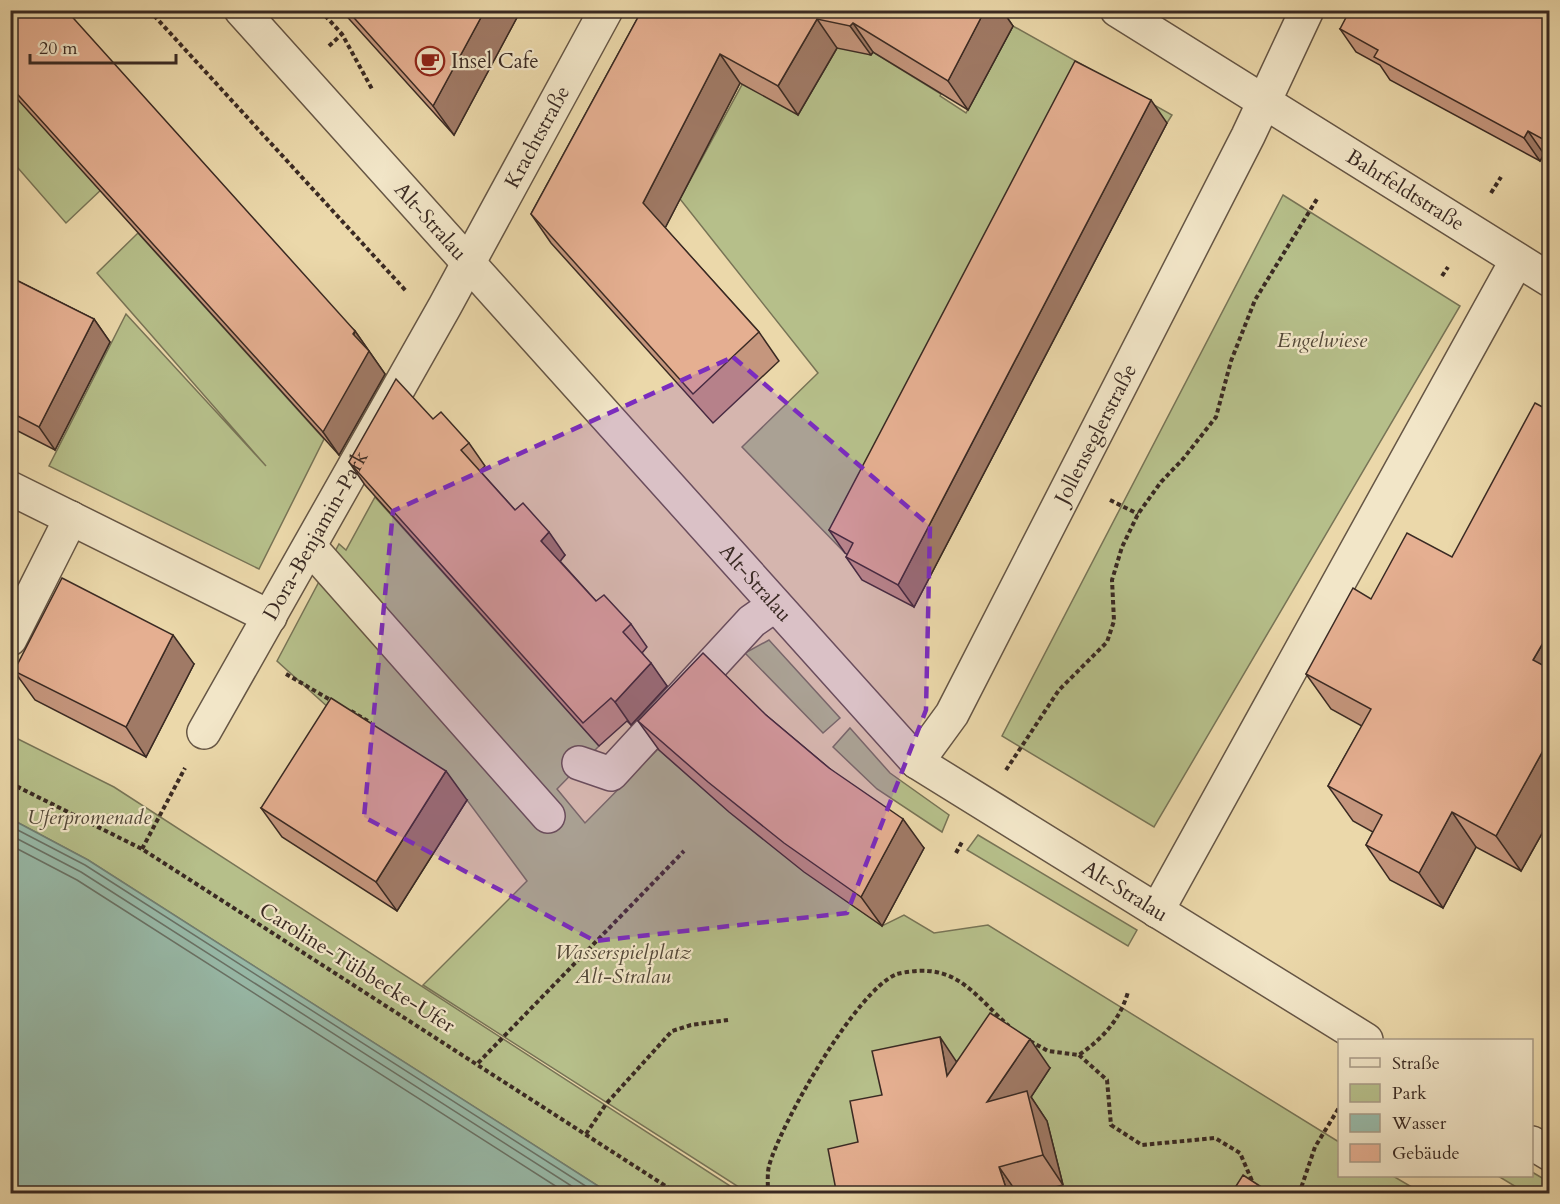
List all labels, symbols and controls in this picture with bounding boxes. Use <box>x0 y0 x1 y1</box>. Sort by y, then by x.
scale bar <box>30 27 176 65</box>
text: 20 m <box>39 36 78 61</box>
cafe icon: Insel Cafe <box>414 45 446 77</box>
place label: Insel Cafe <box>451 47 539 76</box>
street label: Krachtstraße <box>497 80 577 193</box>
street label: Bahrfeldtstraße <box>1341 142 1470 238</box>
street label: Alt-Stralau <box>388 176 474 267</box>
park label: Engelwiese <box>1277 326 1368 355</box>
street label: Jollenseglerstraße <box>1046 359 1143 512</box>
street label: Dora-Benjamin-Park <box>256 445 375 625</box>
street label: Alt-Stralau <box>713 537 799 628</box>
park label: Uferpromenade <box>27 803 152 832</box>
street label: Alt-Stralau <box>1077 853 1174 929</box>
street label: Caroline-Tübbecke-Ufer <box>254 896 461 1040</box>
park label: Wasserspielplatz Alt-Stralau <box>555 938 692 991</box>
legend <box>1338 1039 1533 1177</box>
text: Straße <box>1392 1051 1440 1076</box>
text: Park <box>1392 1081 1427 1106</box>
text: Wasser <box>1391 1111 1447 1136</box>
text: Gebäude <box>1392 1141 1460 1166</box>

